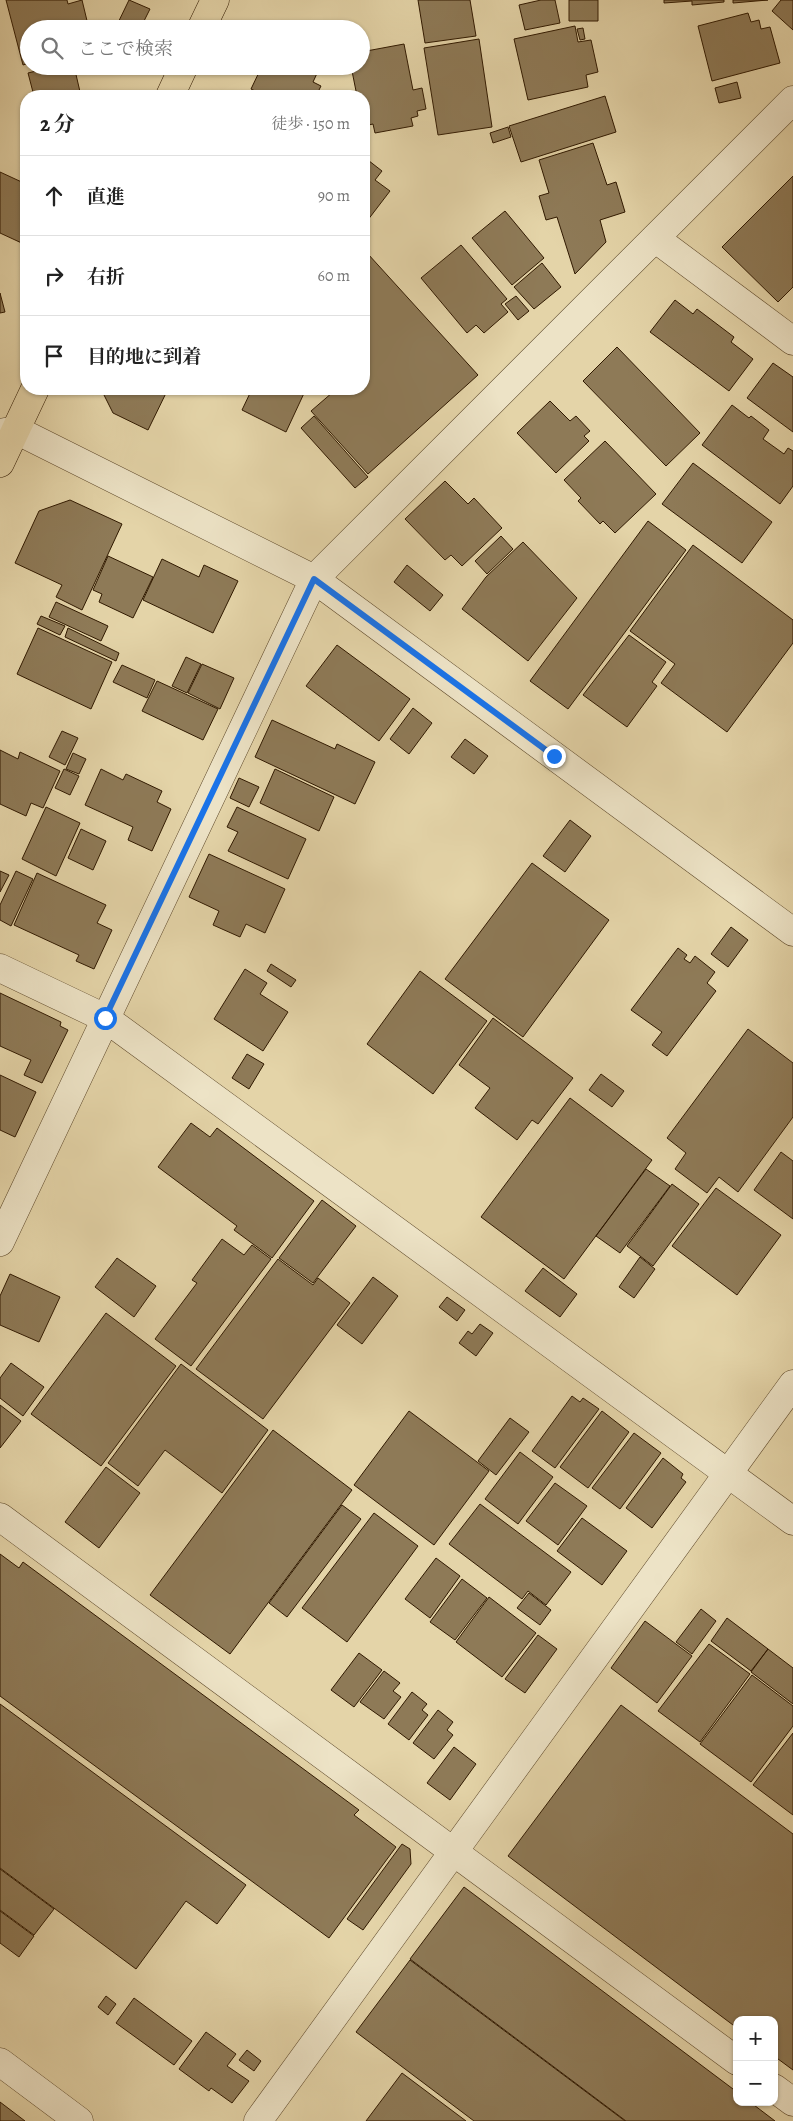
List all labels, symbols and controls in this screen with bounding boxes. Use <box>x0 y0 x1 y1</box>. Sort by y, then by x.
search box <box>20 20 370 75</box>
icon: search <box>38 34 66 62</box>
text: ここで検索 <box>78 36 173 62</box>
text: 2 分 <box>40 110 75 138</box>
text: 徒歩 · 150 m <box>271 113 350 135</box>
icon: ahead <box>40 182 68 210</box>
text: 直進 <box>87 184 125 210</box>
text: 90 m <box>318 185 350 207</box>
icon: right <box>40 262 68 290</box>
text: 右折 <box>87 264 125 290</box>
text: 60 m <box>318 265 350 287</box>
icon: arrive <box>40 342 68 370</box>
text: 目的地に到着 <box>87 344 201 370</box>
route end <box>543 745 566 768</box>
route start <box>94 1007 117 1030</box>
map controls <box>733 2016 778 2106</box>
button: + <box>733 2016 778 2061</box>
button: − <box>733 2061 778 2106</box>

